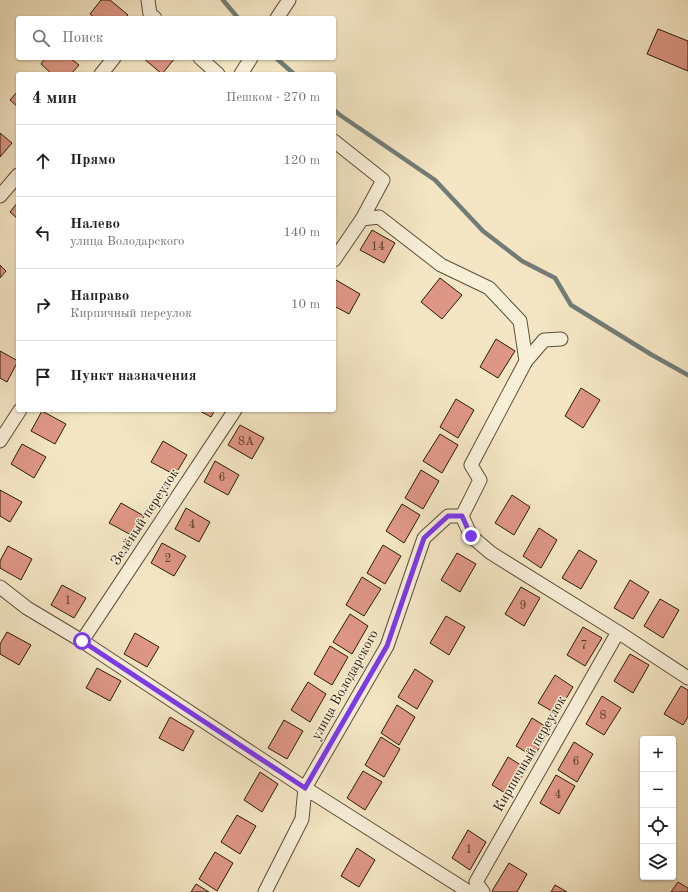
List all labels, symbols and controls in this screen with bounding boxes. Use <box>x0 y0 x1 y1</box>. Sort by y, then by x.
search box <box>16 16 336 60</box>
icon: search <box>30 27 52 49</box>
text: Поиск <box>62 31 103 46</box>
text: 4 мин <box>32 90 77 107</box>
text: Пешком · 270 m <box>226 91 320 104</box>
icon: ahead <box>32 150 54 172</box>
text: Прямо <box>70 153 116 168</box>
text: 120 m <box>283 154 320 167</box>
text: Налево <box>70 217 120 232</box>
icon: left <box>32 222 54 244</box>
text: 140 m <box>283 226 320 239</box>
text: улица Володарского <box>70 235 185 248</box>
house number: 14 <box>371 241 385 253</box>
text: Направо <box>70 289 129 304</box>
icon: right <box>32 294 54 316</box>
text: 10 m <box>291 298 320 311</box>
text: Кирпичный переулок <box>70 307 192 320</box>
icon: arrive <box>32 366 54 388</box>
text: Пункт назначения <box>70 369 197 384</box>
house number: 8А <box>238 436 254 448</box>
street label: Зелёный переулок <box>108 466 182 568</box>
house number: 6 <box>219 472 226 484</box>
house number: 4 <box>189 519 196 531</box>
route end <box>462 527 480 545</box>
house number: 2 <box>165 553 171 565</box>
house number: 1 <box>65 595 71 607</box>
house number: 9 <box>520 600 526 612</box>
street label: улица Володарского <box>309 628 381 742</box>
route start <box>73 632 91 650</box>
house number: 7 <box>581 640 587 652</box>
street label: Кирпичный переулок <box>491 694 569 814</box>
house number: 8 <box>600 710 607 722</box>
map controls <box>640 736 676 880</box>
button: + <box>640 736 676 772</box>
house number: 6 <box>573 756 580 768</box>
button: − <box>640 772 676 808</box>
house number: 4 <box>555 789 562 801</box>
button: locate <box>640 808 676 844</box>
house number: 1 <box>466 844 472 856</box>
button: layers <box>640 844 676 880</box>

